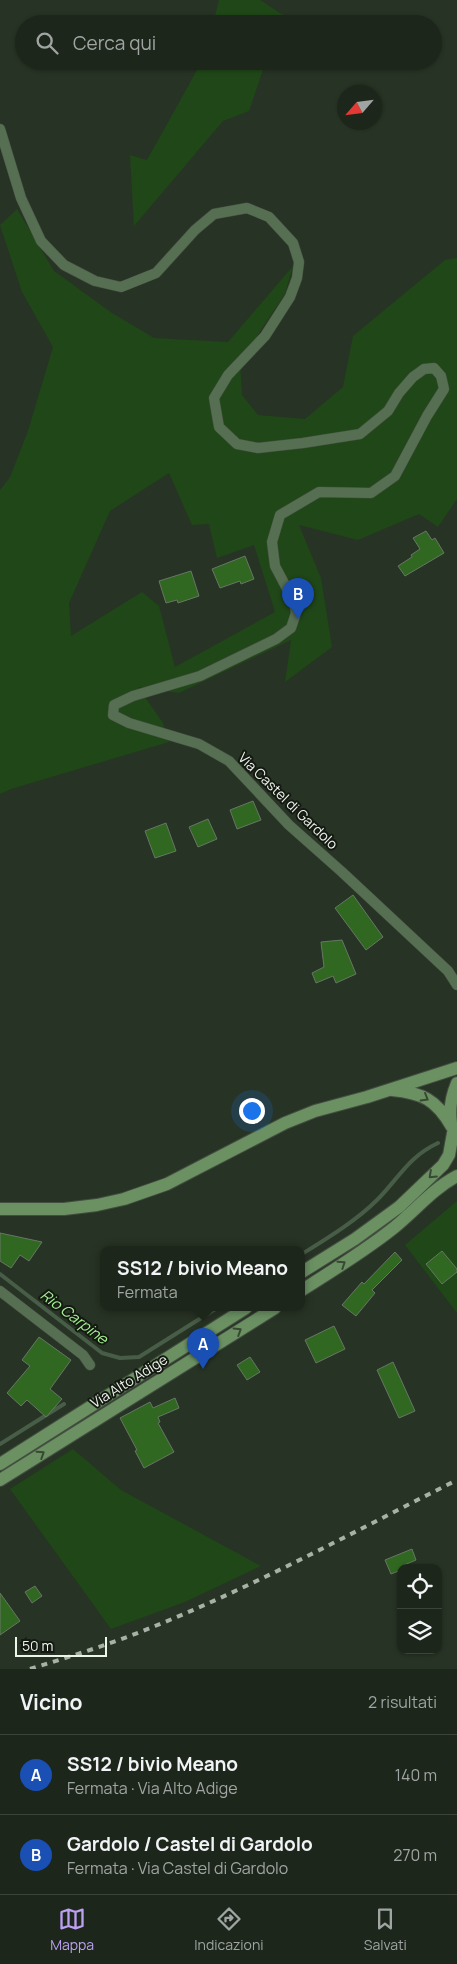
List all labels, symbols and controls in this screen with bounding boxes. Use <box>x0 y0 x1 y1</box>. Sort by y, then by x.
search box <box>15 15 442 70</box>
icon: search <box>33 29 61 57</box>
text: Cerca qui <box>73 30 156 56</box>
north arrow <box>337 85 382 130</box>
pin: B <box>282 578 314 619</box>
street label: Via Castel di Gardolo <box>234 748 342 853</box>
one-way arrow <box>420 1092 429 1102</box>
your location <box>239 1098 265 1124</box>
one-way arrow <box>429 1169 438 1178</box>
popup <box>100 1246 305 1311</box>
text: SS12 / bivio Meano <box>117 1255 288 1281</box>
one-way arrow <box>337 1260 346 1270</box>
text: Fermata <box>117 1281 178 1303</box>
water label: Rio Carpine <box>36 1284 113 1350</box>
one-way arrow <box>233 1327 242 1337</box>
pin: A <box>187 1328 219 1369</box>
street label: Via Alto Adige <box>87 1349 171 1412</box>
one-way arrow <box>35 1451 45 1460</box>
map controls <box>397 1564 442 1654</box>
button: locate <box>397 1564 442 1609</box>
button: layers <box>397 1609 442 1654</box>
scale bar <box>15 1634 108 1657</box>
text: 50 m <box>22 1636 53 1655</box>
text: Vicino <box>20 1688 83 1716</box>
text: 2 risultati <box>368 1691 437 1713</box>
text: SS12 / bivio Meano <box>67 1751 238 1777</box>
text: A <box>31 1764 41 1786</box>
text: 140 m <box>395 1764 437 1786</box>
text: Fermata · Via Alto Adige <box>67 1777 238 1799</box>
text: Gardolo / Castel di Gardolo <box>67 1831 313 1857</box>
text: B <box>31 1844 41 1866</box>
text: 270 m <box>393 1844 437 1866</box>
text: Fermata · Via Castel di Gardolo <box>67 1857 288 1879</box>
tab: Mappa <box>50 1905 94 1954</box>
tab: Indicazioni <box>194 1905 263 1954</box>
tab: Salvati <box>364 1905 407 1954</box>

